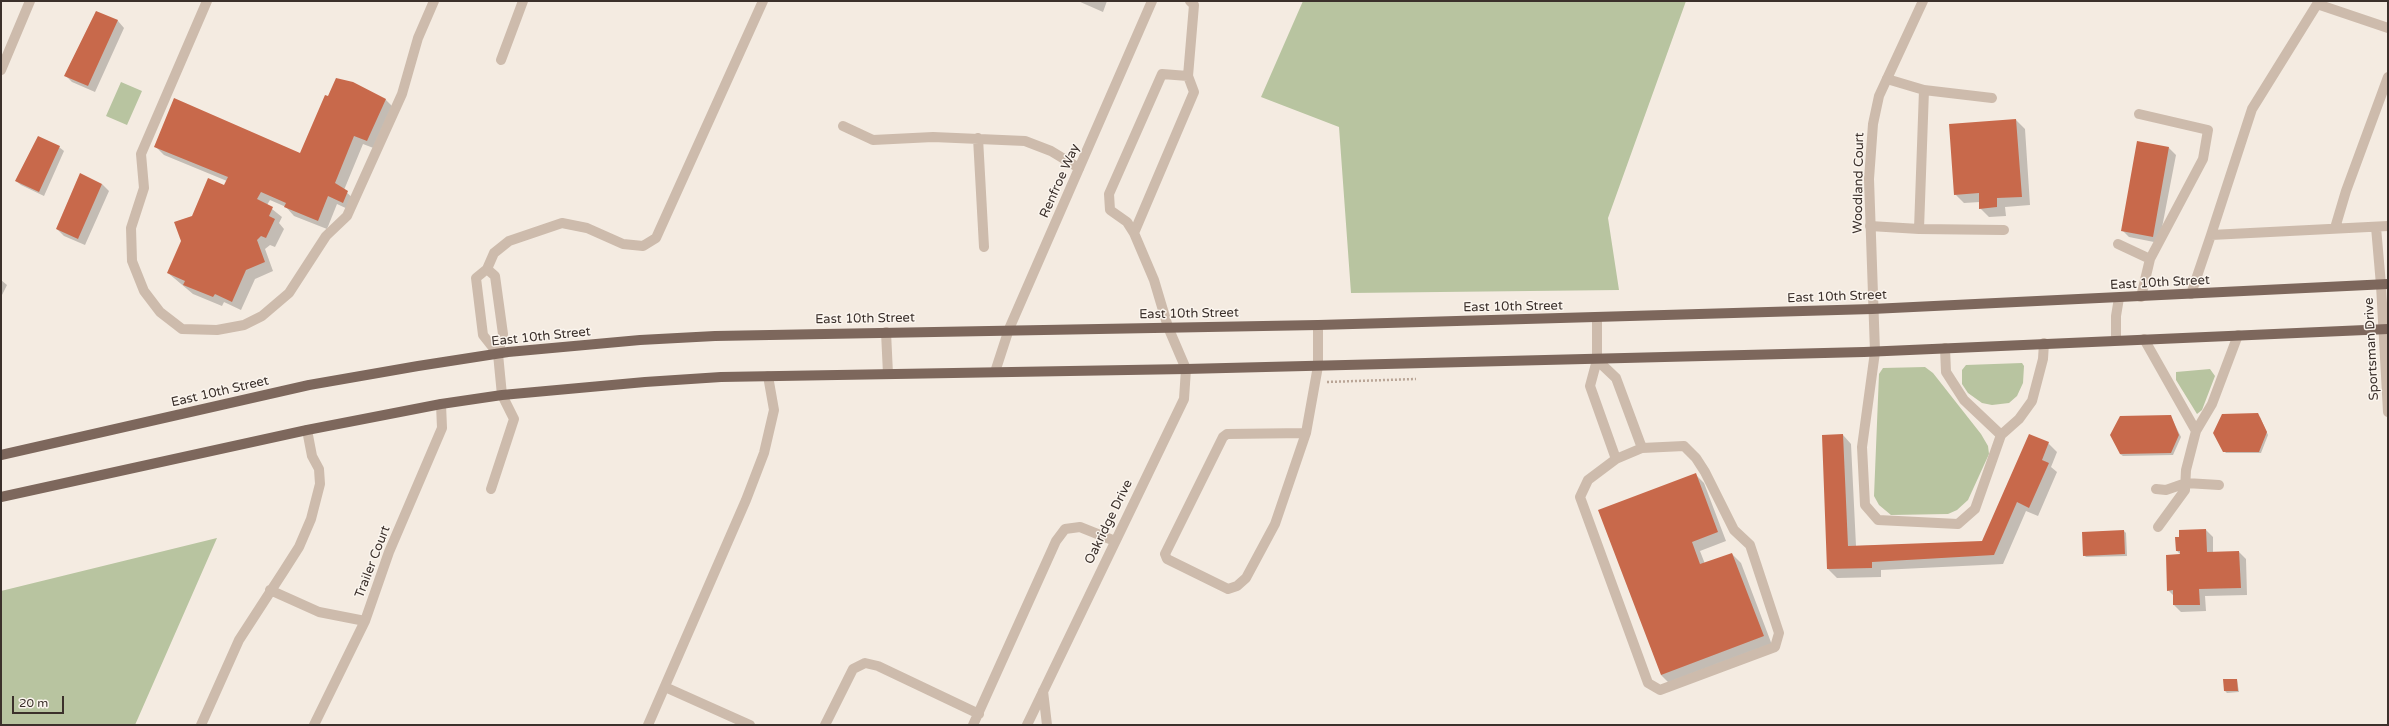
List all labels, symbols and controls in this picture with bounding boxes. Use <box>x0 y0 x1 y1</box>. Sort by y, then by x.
street label: Woodland Court <box>1850 132 1868 234</box>
street label: Renfroe Way <box>1037 141 1083 221</box>
street label: East 10th Street <box>2110 273 2210 293</box>
street label: East 10th Street <box>1787 287 1887 307</box>
street label: Sportsman Drive <box>2362 297 2382 401</box>
street label: East 10th Street <box>1463 298 1563 316</box>
street label: East 10th Street <box>1139 305 1239 323</box>
street label: East 10th Street <box>815 310 915 328</box>
street label: East 10th Street <box>491 324 591 350</box>
street label: East 10th Street <box>170 373 270 411</box>
street label: Oakridge Drive <box>1082 477 1136 567</box>
street label: Trailer Court <box>352 524 394 600</box>
scale bar <box>14 688 66 714</box>
text: 20 m <box>19 696 48 710</box>

